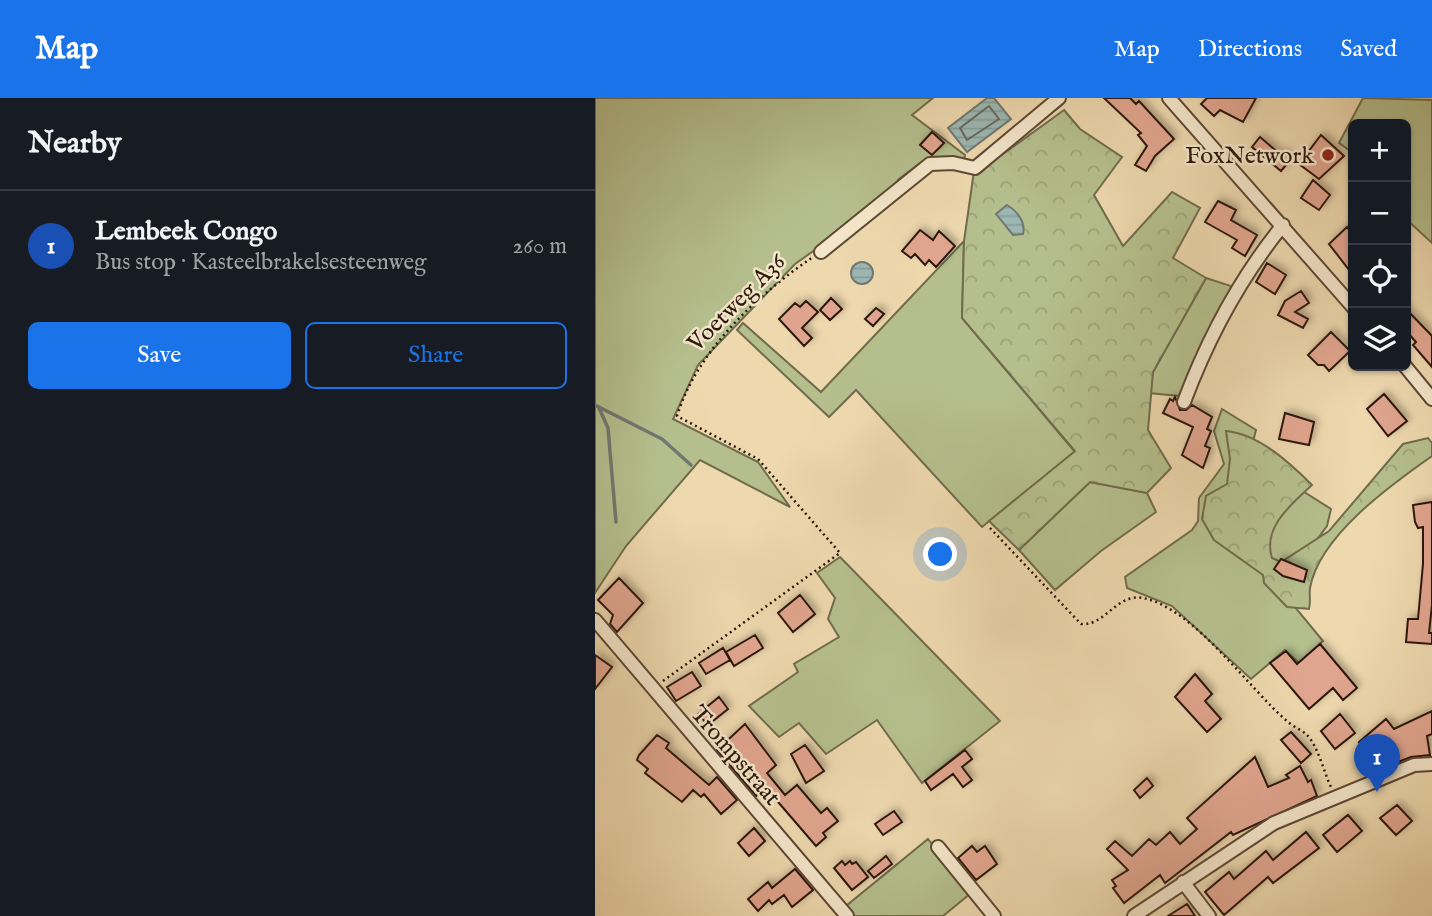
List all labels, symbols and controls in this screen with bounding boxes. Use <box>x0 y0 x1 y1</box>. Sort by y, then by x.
text: Map <box>35 28 98 70</box>
text: Map <box>1114 34 1160 65</box>
text: Directions <box>1198 34 1302 65</box>
text: Saved <box>1340 34 1397 65</box>
map controls <box>1348 119 1411 371</box>
button: + <box>1348 119 1411 182</box>
text: Nearby <box>28 125 121 163</box>
place label: FoxNetwork <box>1185 141 1314 172</box>
marker: FoxNetwork <box>1320 147 1336 163</box>
button: − <box>1348 182 1411 245</box>
text: Lembeek Congo <box>95 215 277 248</box>
text: 1 <box>47 232 55 261</box>
text: 260 m <box>512 232 567 261</box>
button: locate <box>1348 245 1411 308</box>
street label: Voetweg A36 <box>681 247 793 360</box>
text: Bus stop · Kasteelbrakelsesteenweg <box>95 248 427 277</box>
button: layers <box>1348 308 1411 371</box>
button: Save <box>28 322 291 389</box>
button: Share <box>305 322 567 389</box>
your location <box>923 537 957 571</box>
street label: Trompstraat <box>683 699 787 813</box>
pin: 1 <box>1354 734 1400 792</box>

